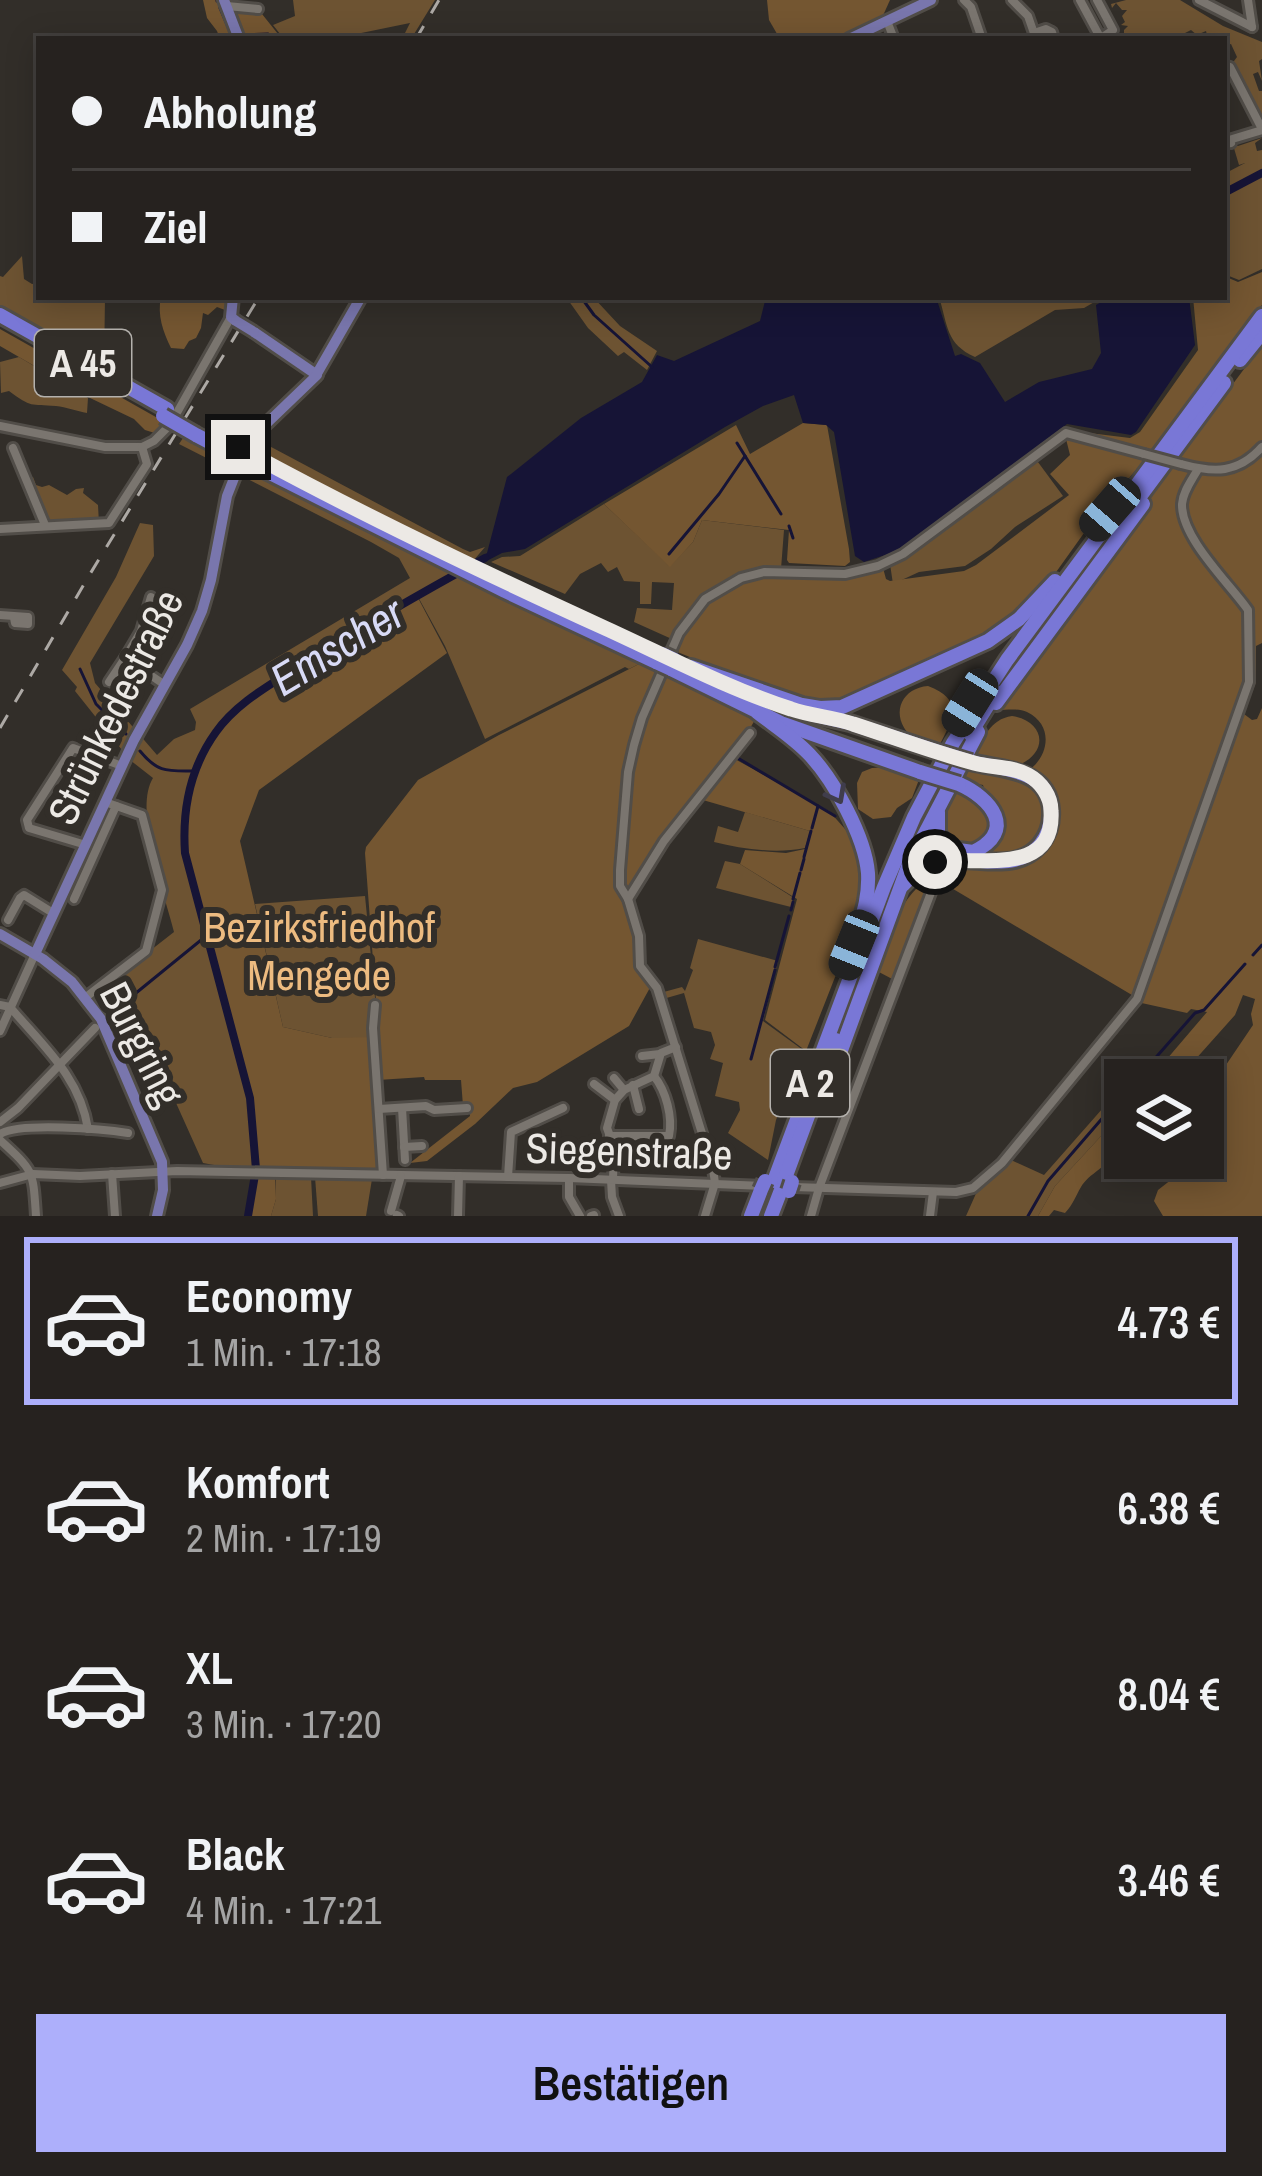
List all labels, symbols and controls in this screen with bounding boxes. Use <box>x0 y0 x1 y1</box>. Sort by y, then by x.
text: Abholung <box>144 81 316 142</box>
text: Ziel <box>144 196 208 257</box>
road number: A 45 <box>35 330 131 396</box>
route end <box>211 420 265 474</box>
car <box>1073 470 1147 548</box>
street label: Strünkedestraße <box>34 580 196 834</box>
water label: Emscher <box>259 581 416 709</box>
car <box>936 663 1004 743</box>
one-way arrow <box>823 782 846 803</box>
route start <box>908 835 962 889</box>
park label: Bezirksfriedhof Mengede <box>203 899 435 1003</box>
car <box>824 905 884 985</box>
street label: Burgring <box>87 972 197 1116</box>
road number: A 2 <box>771 1050 849 1116</box>
map controls <box>1104 1059 1224 1179</box>
button: layers <box>1104 1059 1224 1179</box>
street label: Siegenstraße <box>525 1119 733 1183</box>
text: Economy <box>186 1265 352 1326</box>
icon: car <box>42 1267 150 1375</box>
text: 4.73 € <box>1117 1291 1220 1352</box>
text: 1 Min. · 17:18 <box>186 1326 382 1378</box>
text: Komfort <box>186 1451 329 1512</box>
icon: car <box>42 1453 150 1561</box>
text: 6.38 € <box>1117 1477 1220 1538</box>
text: 2 Min. · 17:19 <box>186 1512 382 1564</box>
text: XL <box>186 1637 233 1698</box>
icon: car <box>42 1639 150 1747</box>
text: 8.04 € <box>1117 1663 1220 1724</box>
text: 3 Min. · 17:20 <box>186 1698 382 1750</box>
text: Black <box>186 1823 284 1884</box>
icon: car <box>42 1825 150 1933</box>
text: 3.46 € <box>1117 1849 1220 1910</box>
text: 4 Min. · 17:21 <box>186 1884 382 1936</box>
button: Bestätigen <box>36 2014 1226 2152</box>

